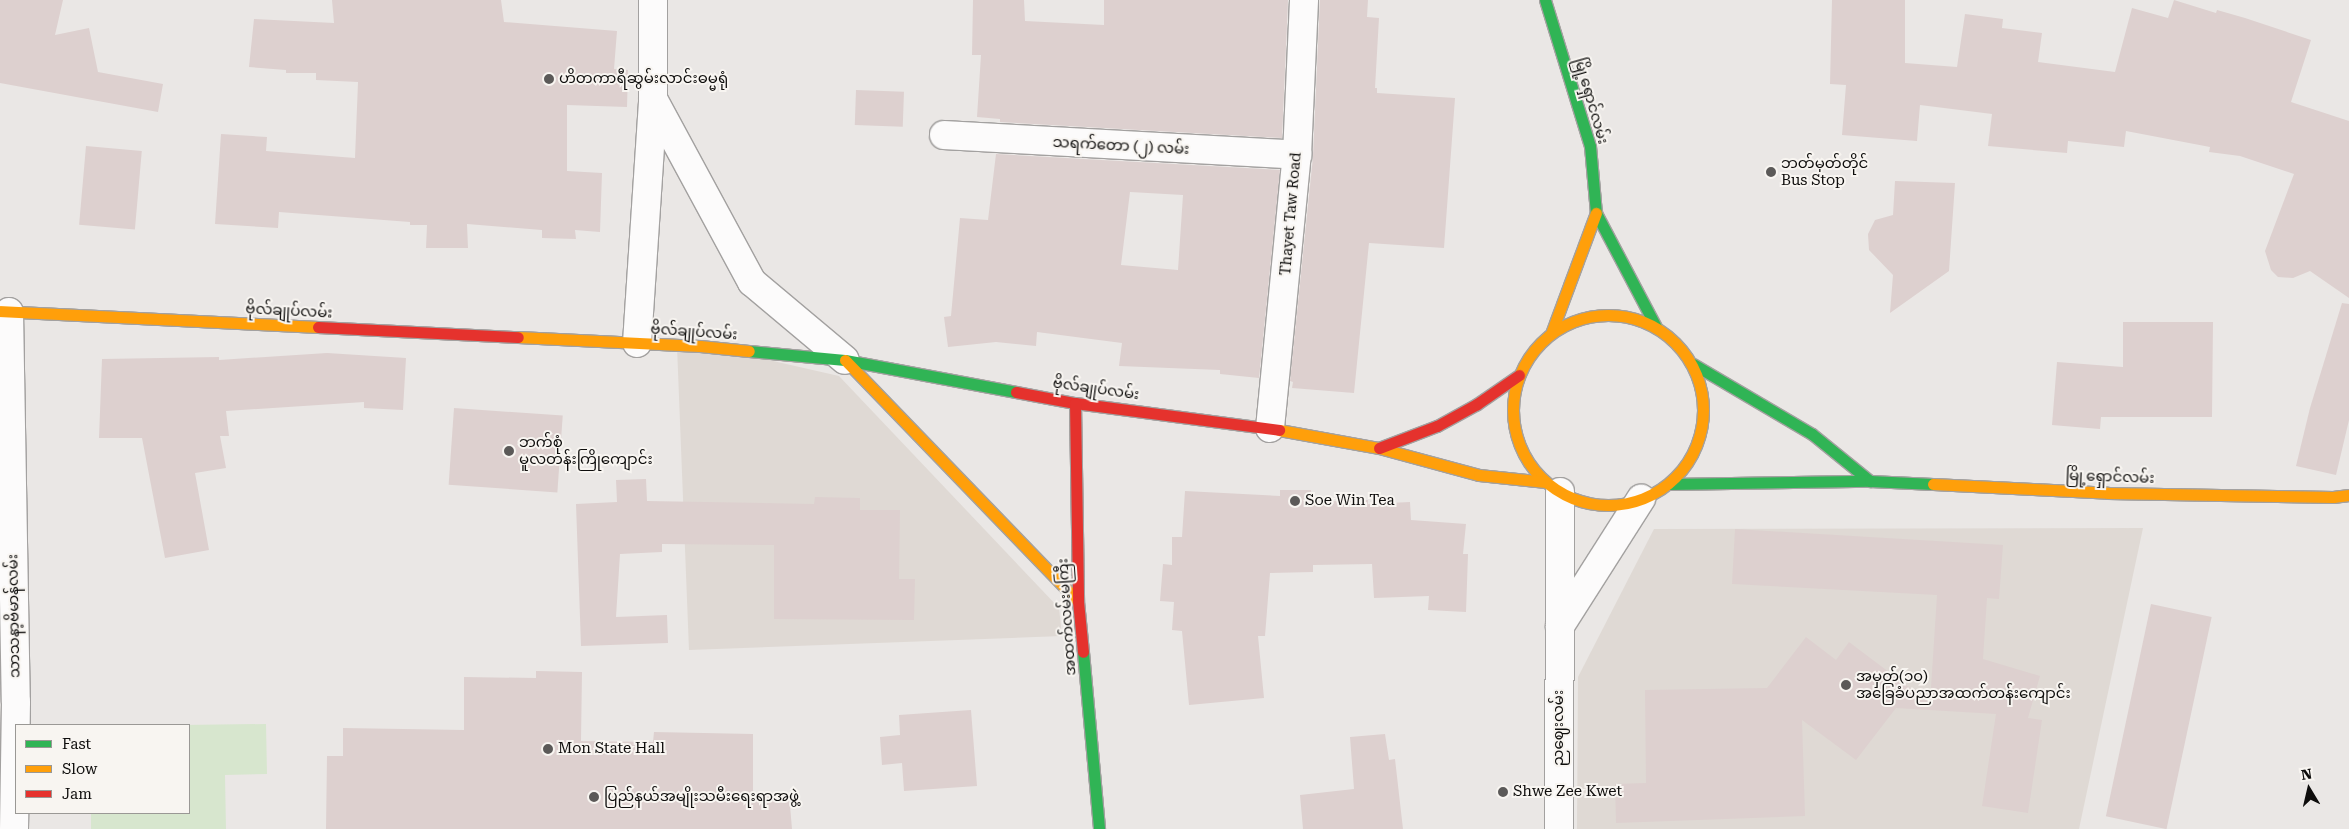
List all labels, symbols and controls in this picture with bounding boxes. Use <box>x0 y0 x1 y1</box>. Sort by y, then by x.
street label: မြို့ရှောင်လမ်း <box>1570 56 1612 146</box>
place label: ဟိတကာရီဆွမ်းလာင်းဓမ္မရုံ <box>559 70 728 88</box>
marker: ဟိတကာရီဆွမ်းလာင်းဓမ္မရုံ <box>543 73 555 85</box>
street label: သရက်တော (၂) လမ်း <box>1052 133 1190 159</box>
street label: Thayet Taw Road <box>1277 152 1305 276</box>
place label: ဘတ်မှတ်တိုင် Bus Stop <box>1781 154 1868 189</box>
marker: ဘတ်မှတ်တိုင် Bus Stop <box>1765 166 1777 178</box>
street label: ဗိုလ်ချုပ်လမ်း <box>245 300 333 322</box>
street label: ဗိုလ်ချုပ်လမ်း <box>650 320 738 344</box>
street label: ဗိုလ်ချုပ်လမ်း <box>1052 374 1140 404</box>
place label: ဘက်စုံ မူလတန်းကြိုကျောင်း <box>519 433 653 468</box>
marker: ဘက်စုံ မူလတန်းကြိုကျောင်း <box>503 445 515 457</box>
street label: မြို့ရှောင်လမ်း <box>2065 466 2155 488</box>
place label: Soe Win Tea <box>1305 492 1395 510</box>
marker: Soe Win Tea <box>1289 495 1301 507</box>
street label: သာသနာ့ဗိမာန်လမ်း <box>4 554 24 678</box>
street label: အထက်လမ်းမကြီး <box>1054 558 1080 676</box>
place label: အမှတ်(၁၀) အခြေခံပညာအထက်တန်းကျောင်း <box>1856 667 2071 702</box>
marker: အမှတ်(၁၀) အခြေခံပညာအထက်တန်းကျောင်း <box>1840 679 1852 691</box>
street label: ညဈေးလမ်း <box>1550 690 1568 766</box>
legend <box>15 724 190 814</box>
text: Fast <box>62 735 91 753</box>
place label: Mon State Hall <box>558 740 665 758</box>
marker: Mon State Hall <box>542 743 554 755</box>
text: Slow <box>62 760 97 778</box>
north arrow <box>2284 764 2334 814</box>
text: N <box>2300 765 2313 783</box>
place label: Shwe Zee Kwet <box>1513 783 1622 801</box>
text: Jam <box>62 785 92 803</box>
marker: Shwe Zee Kwet <box>1497 786 1509 798</box>
place label: ပြည်နယ်အမျိုးသမီးရေးရာအဖွဲ့ <box>604 788 799 806</box>
marker: ပြည်နယ်အမျိုးသမီးရေးရာအဖွဲ့ <box>588 791 600 803</box>

